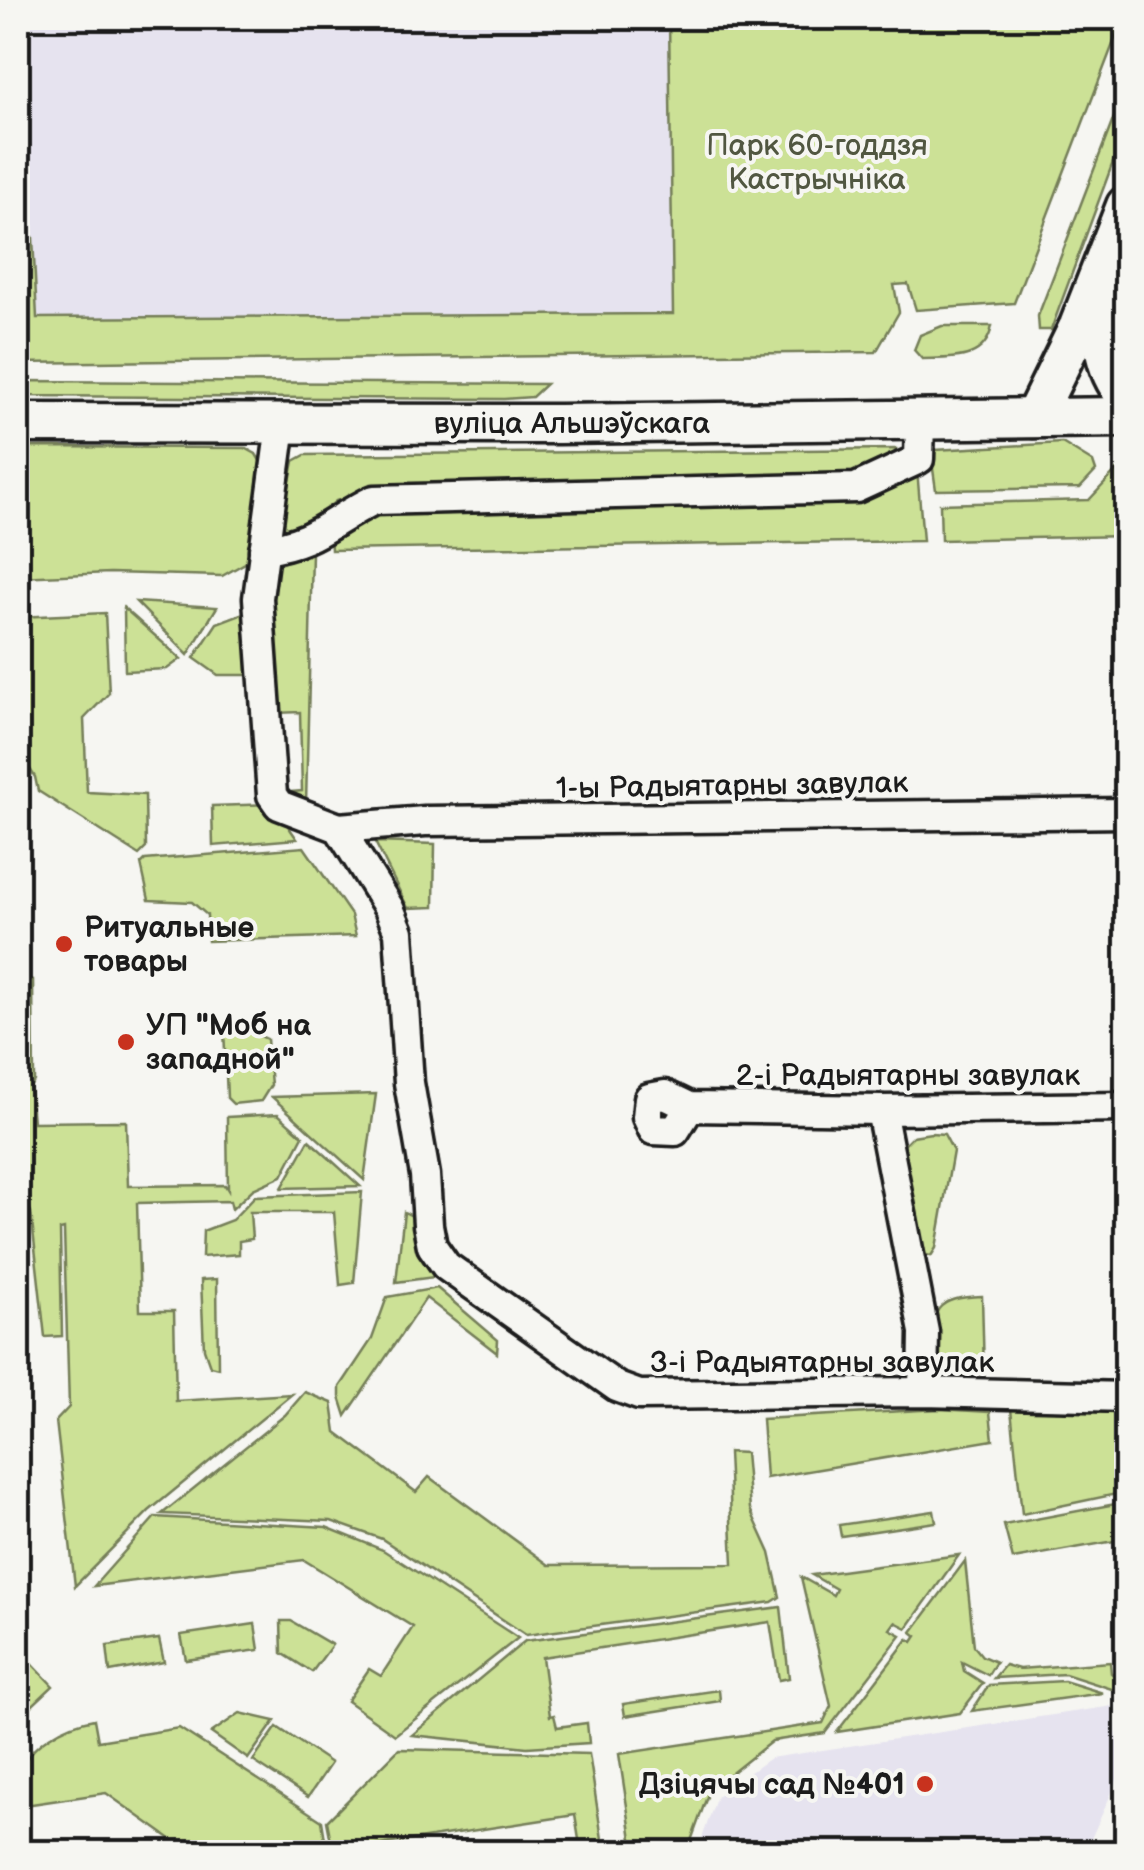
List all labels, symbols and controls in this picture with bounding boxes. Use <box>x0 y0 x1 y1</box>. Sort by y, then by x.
park label: Парк 60-годдзя Кастрычніка <box>706 128 928 198</box>
street label: вуліца Альшэўскага <box>434 406 711 442</box>
street label: 1-ы Радыятарны завулак <box>555 765 909 807</box>
place label: Ритуальные товары <box>84 910 254 980</box>
marker: Ритуальные товары <box>53 933 75 955</box>
place label: УП "Моб на западной" <box>146 1008 311 1078</box>
marker: УП "Моб на западной" <box>115 1031 137 1053</box>
street label: 2-і Радыятарны завулак <box>736 1058 1080 1094</box>
street label: 3-і Радыятарны завулак <box>649 1345 995 1381</box>
place label: Дзіцячы сад №401 <box>639 1767 905 1803</box>
marker: Дзіцячы сад №401 <box>914 1773 936 1795</box>

